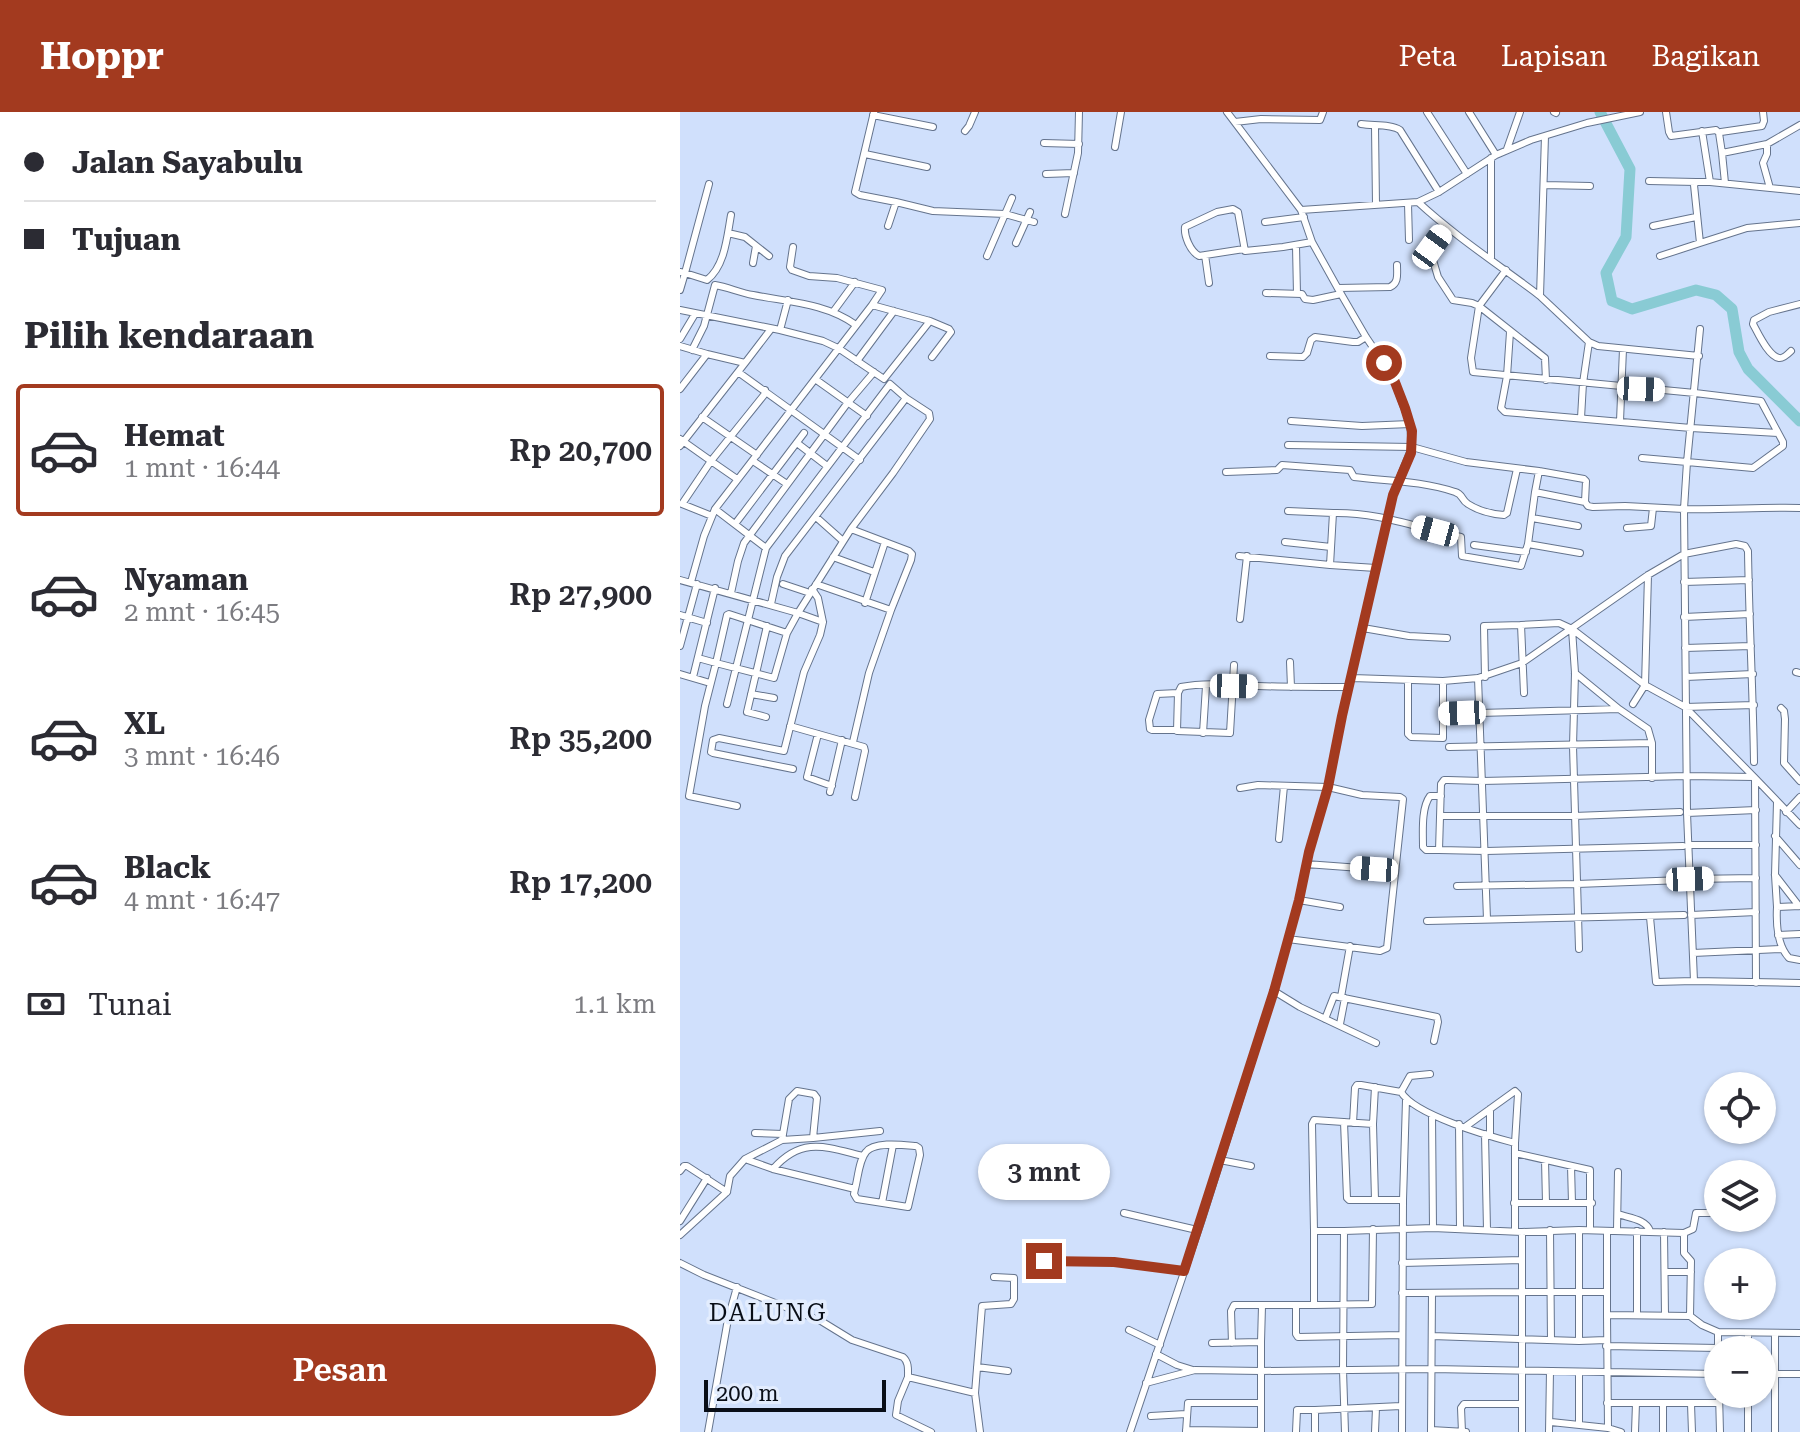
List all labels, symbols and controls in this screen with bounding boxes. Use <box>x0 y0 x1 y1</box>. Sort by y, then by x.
text: Hoppr <box>40 34 164 78</box>
text: Peta <box>1399 40 1457 73</box>
text: Lapisan <box>1501 40 1607 73</box>
text: Bagikan <box>1651 40 1760 73</box>
text: Jalan Sayabulu <box>72 145 303 180</box>
car <box>1408 221 1456 273</box>
text: Tujuan <box>72 222 181 257</box>
text: Pilih kendaraan <box>24 315 314 357</box>
route start <box>1366 345 1402 381</box>
car <box>1617 376 1665 402</box>
icon: car <box>28 414 100 486</box>
text: Hemat <box>124 418 225 453</box>
text: Rp 20,700 <box>509 433 652 468</box>
text: 1 mnt · 16:44 <box>124 453 280 483</box>
car <box>1409 513 1461 549</box>
icon: car <box>28 558 100 630</box>
text: Nyaman <box>124 562 249 597</box>
text: Rp 27,900 <box>509 577 652 612</box>
text: 2 mnt · 16:45 <box>124 597 280 627</box>
car <box>1210 674 1258 698</box>
car <box>1438 700 1486 726</box>
icon: car <box>28 702 100 774</box>
text: XL <box>124 706 165 741</box>
text: Rp 35,200 <box>509 721 652 756</box>
text: 3 mnt · 16:46 <box>124 741 280 771</box>
icon: car <box>28 846 100 918</box>
text: Black <box>124 850 211 885</box>
car <box>1349 855 1399 883</box>
text: Rp 17,200 <box>509 865 652 900</box>
car <box>1666 866 1714 892</box>
text: 4 mnt · 16:47 <box>124 885 280 915</box>
icon: cash <box>24 982 68 1026</box>
text: Tunai <box>88 987 172 1022</box>
text: 1.1 km <box>573 989 656 1019</box>
map controls <box>1704 1072 1776 1408</box>
button: locate <box>1704 1072 1776 1144</box>
callout: 3 mnt <box>978 1145 1110 1201</box>
text: 3 mnt <box>1007 1157 1081 1187</box>
button: layers <box>1704 1160 1776 1232</box>
route end <box>1026 1243 1062 1279</box>
button: + <box>1704 1248 1776 1320</box>
district label: DALUNG <box>709 1299 827 1327</box>
button: Pesan <box>24 1324 656 1416</box>
button: − <box>1704 1336 1776 1408</box>
scale bar <box>704 1376 886 1412</box>
text: 200 m <box>716 1381 779 1406</box>

